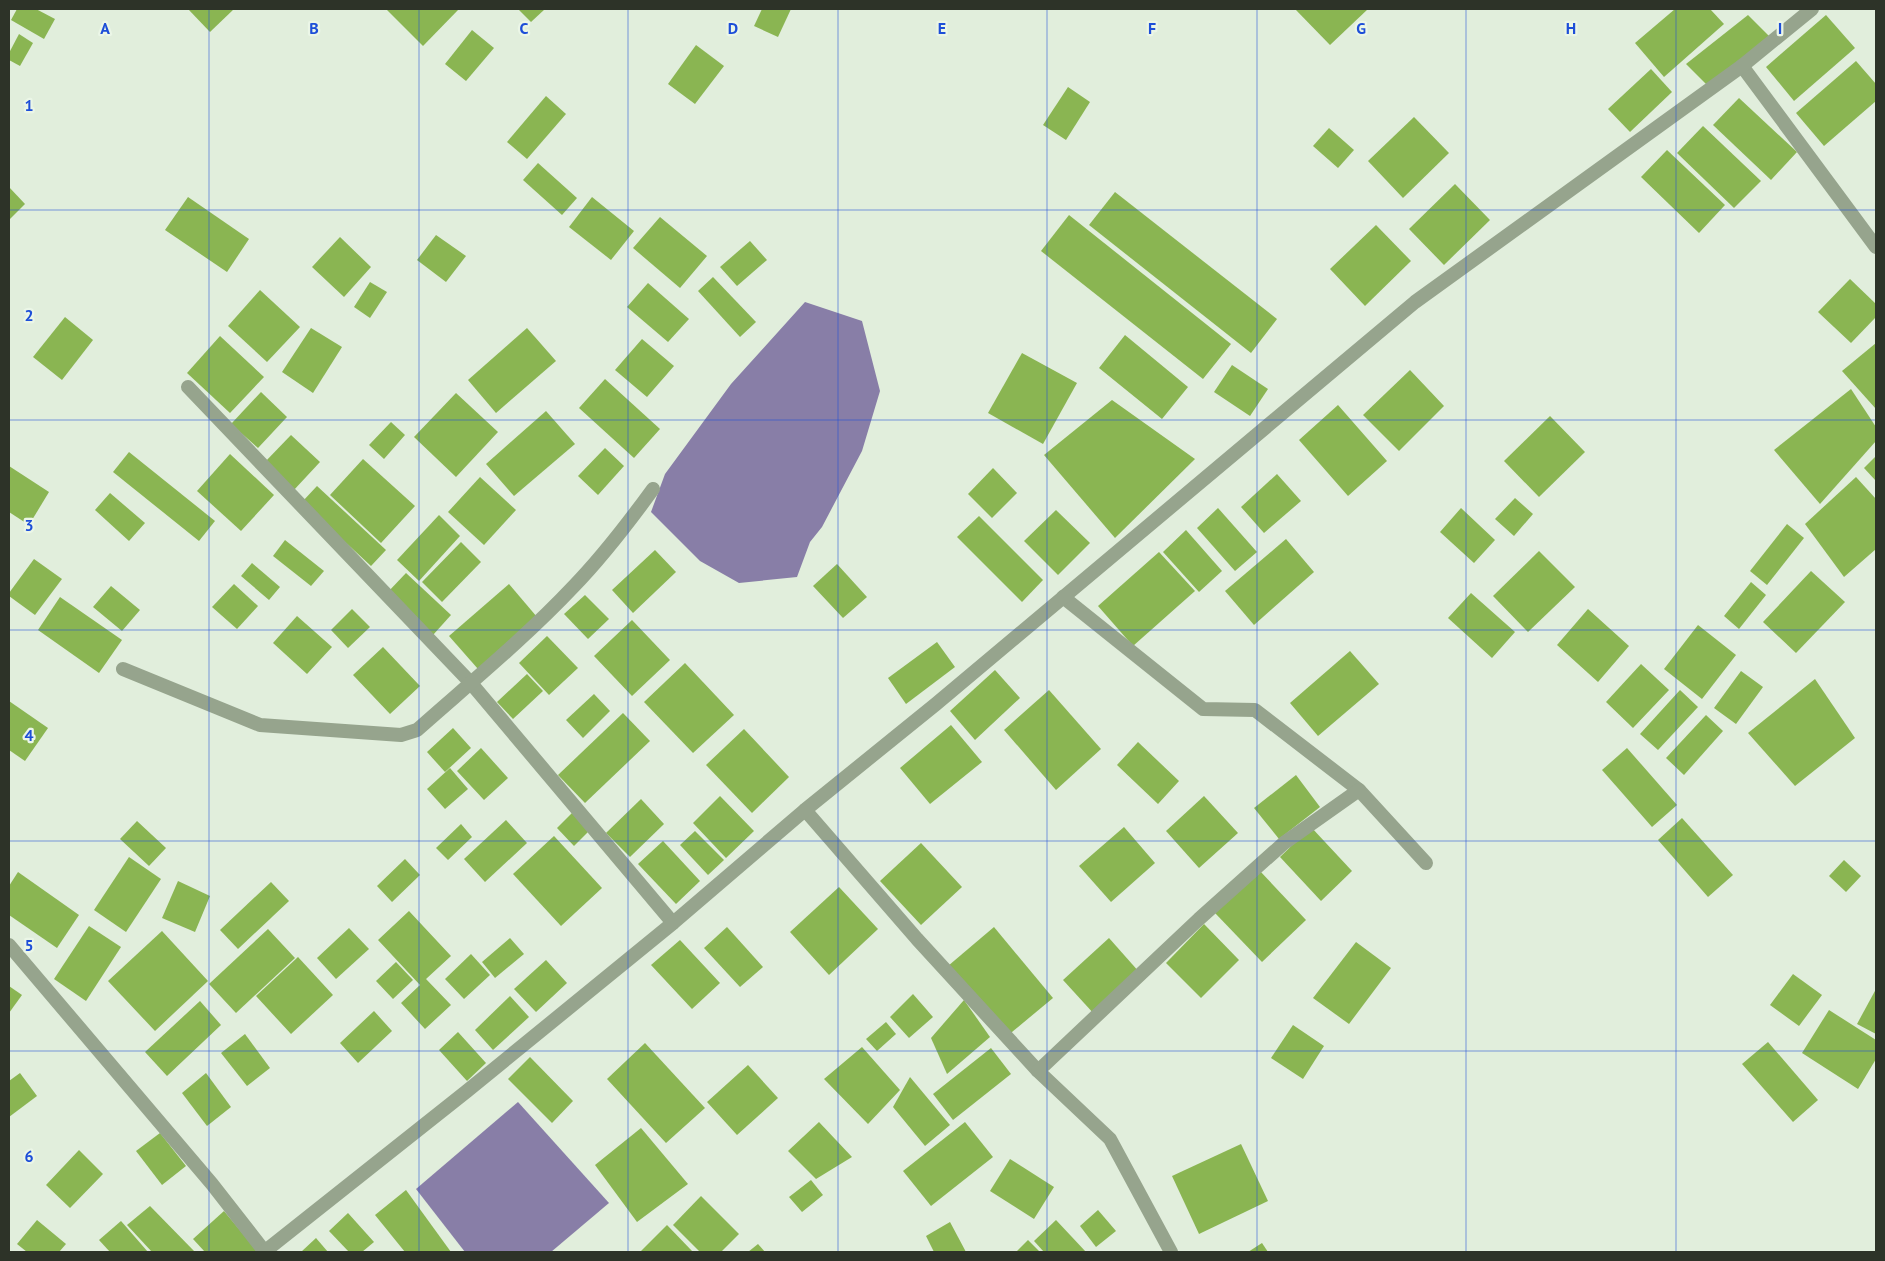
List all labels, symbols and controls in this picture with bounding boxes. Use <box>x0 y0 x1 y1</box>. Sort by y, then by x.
text: A <box>100 18 110 38</box>
text: B <box>309 18 319 38</box>
text: C <box>520 18 529 38</box>
text: D <box>728 18 738 38</box>
text: E <box>938 18 946 38</box>
text: F <box>1148 18 1156 38</box>
text: G <box>1356 18 1366 38</box>
text: H <box>1566 18 1576 38</box>
text: I <box>1778 18 1782 38</box>
text: 1 <box>24 95 34 115</box>
text: 2 <box>24 305 34 325</box>
text: 3 <box>24 515 34 535</box>
text: 4 <box>24 725 34 745</box>
text: 5 <box>24 935 34 955</box>
text: 6 <box>24 1146 34 1166</box>

